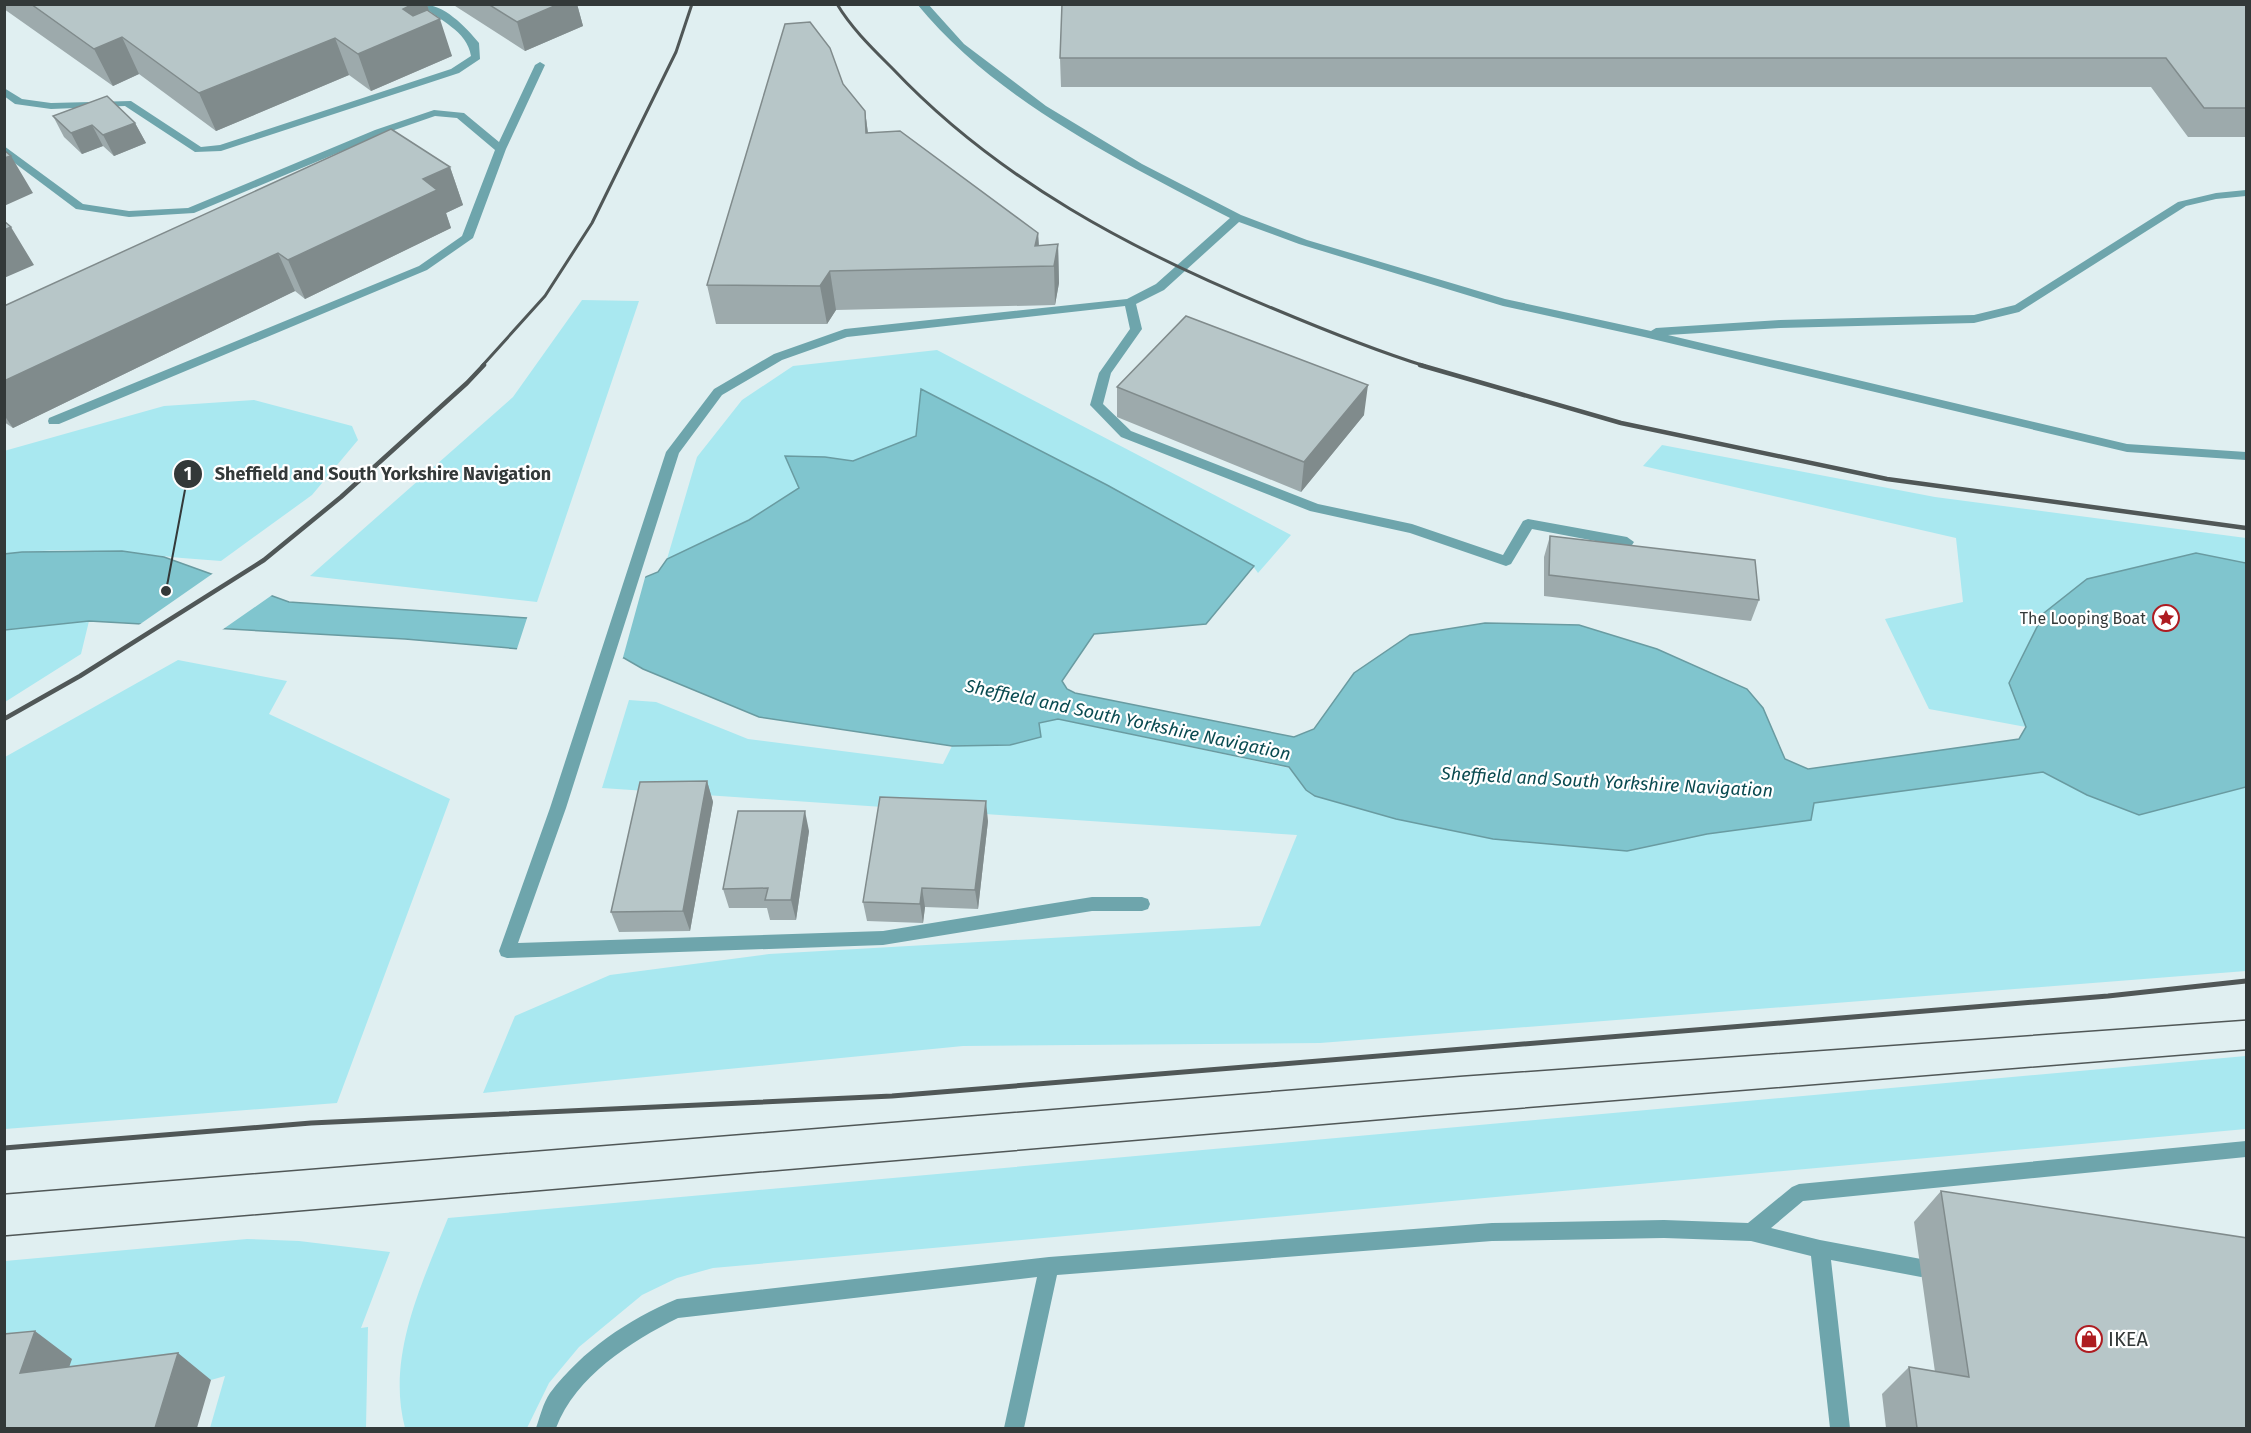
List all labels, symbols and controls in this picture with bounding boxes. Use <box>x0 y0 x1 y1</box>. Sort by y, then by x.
callout: Sheffield and South Yorkshire Navigation <box>173 456 563 492</box>
text: 1 <box>184 463 192 485</box>
text: Sheffield and South Yorkshire Navigation <box>215 463 551 485</box>
place icon: The Looping Boat <box>2151 603 2181 633</box>
place label: The Looping Boat <box>2020 609 2146 628</box>
water label: Sheffield and South Yorkshire Navigation <box>962 674 1293 765</box>
water label: Sheffield and South Yorkshire Navigation <box>1440 762 1773 802</box>
shop icon: IKEA <box>2074 1324 2104 1354</box>
place label: IKEA <box>2108 1327 2148 1351</box>

